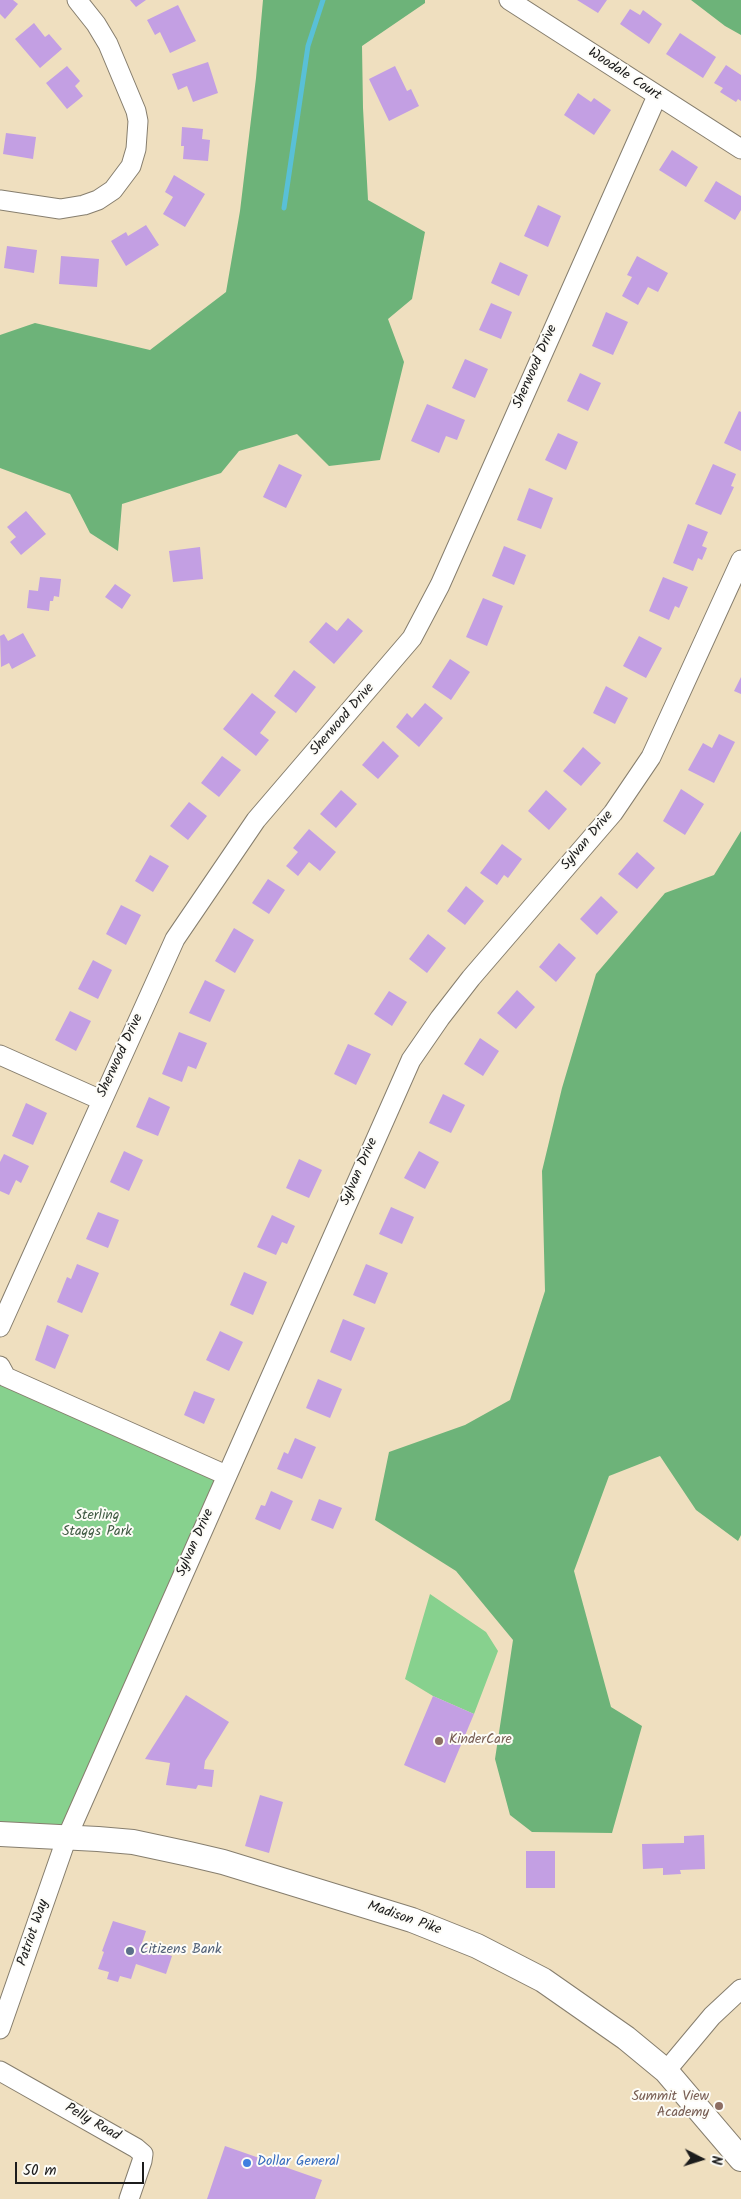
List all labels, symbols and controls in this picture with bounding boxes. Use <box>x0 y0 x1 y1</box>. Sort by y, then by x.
street label: Woodale Court <box>584 45 664 105</box>
street label: Sherwood Drive <box>510 323 562 411</box>
street label: Sherwood Drive <box>307 681 379 759</box>
street label: Sylvan Drive <box>558 808 618 874</box>
street label: Sherwood Drive <box>94 1012 148 1100</box>
street label: Sylvan Drive <box>338 1136 382 1208</box>
street label: Sylvan Drive <box>174 1507 218 1579</box>
park label: Sterling Staggs Park <box>62 1509 132 1541</box>
place label: KinderCare <box>449 1733 512 1749</box>
marker: KinderCare <box>433 1735 445 1747</box>
street label: Patriot Way <box>15 1898 53 1968</box>
street label: Madison Pike <box>365 1899 443 1939</box>
place label: Citizens Bank <box>140 1943 221 1959</box>
marker: Citizens Bank <box>124 1945 136 1957</box>
place label: Summit View Academy <box>632 2090 709 2122</box>
street label: Pelly Road <box>61 2100 123 2146</box>
marker: Summit View Academy <box>713 2100 725 2112</box>
north arrow <box>676 2134 726 2184</box>
scale bar <box>18 2152 146 2184</box>
place label: Dollar General <box>257 2155 339 2171</box>
text: N <box>705 2155 727 2166</box>
marker: Dollar General <box>241 2157 253 2169</box>
text: 50 m <box>23 2159 57 2183</box>

